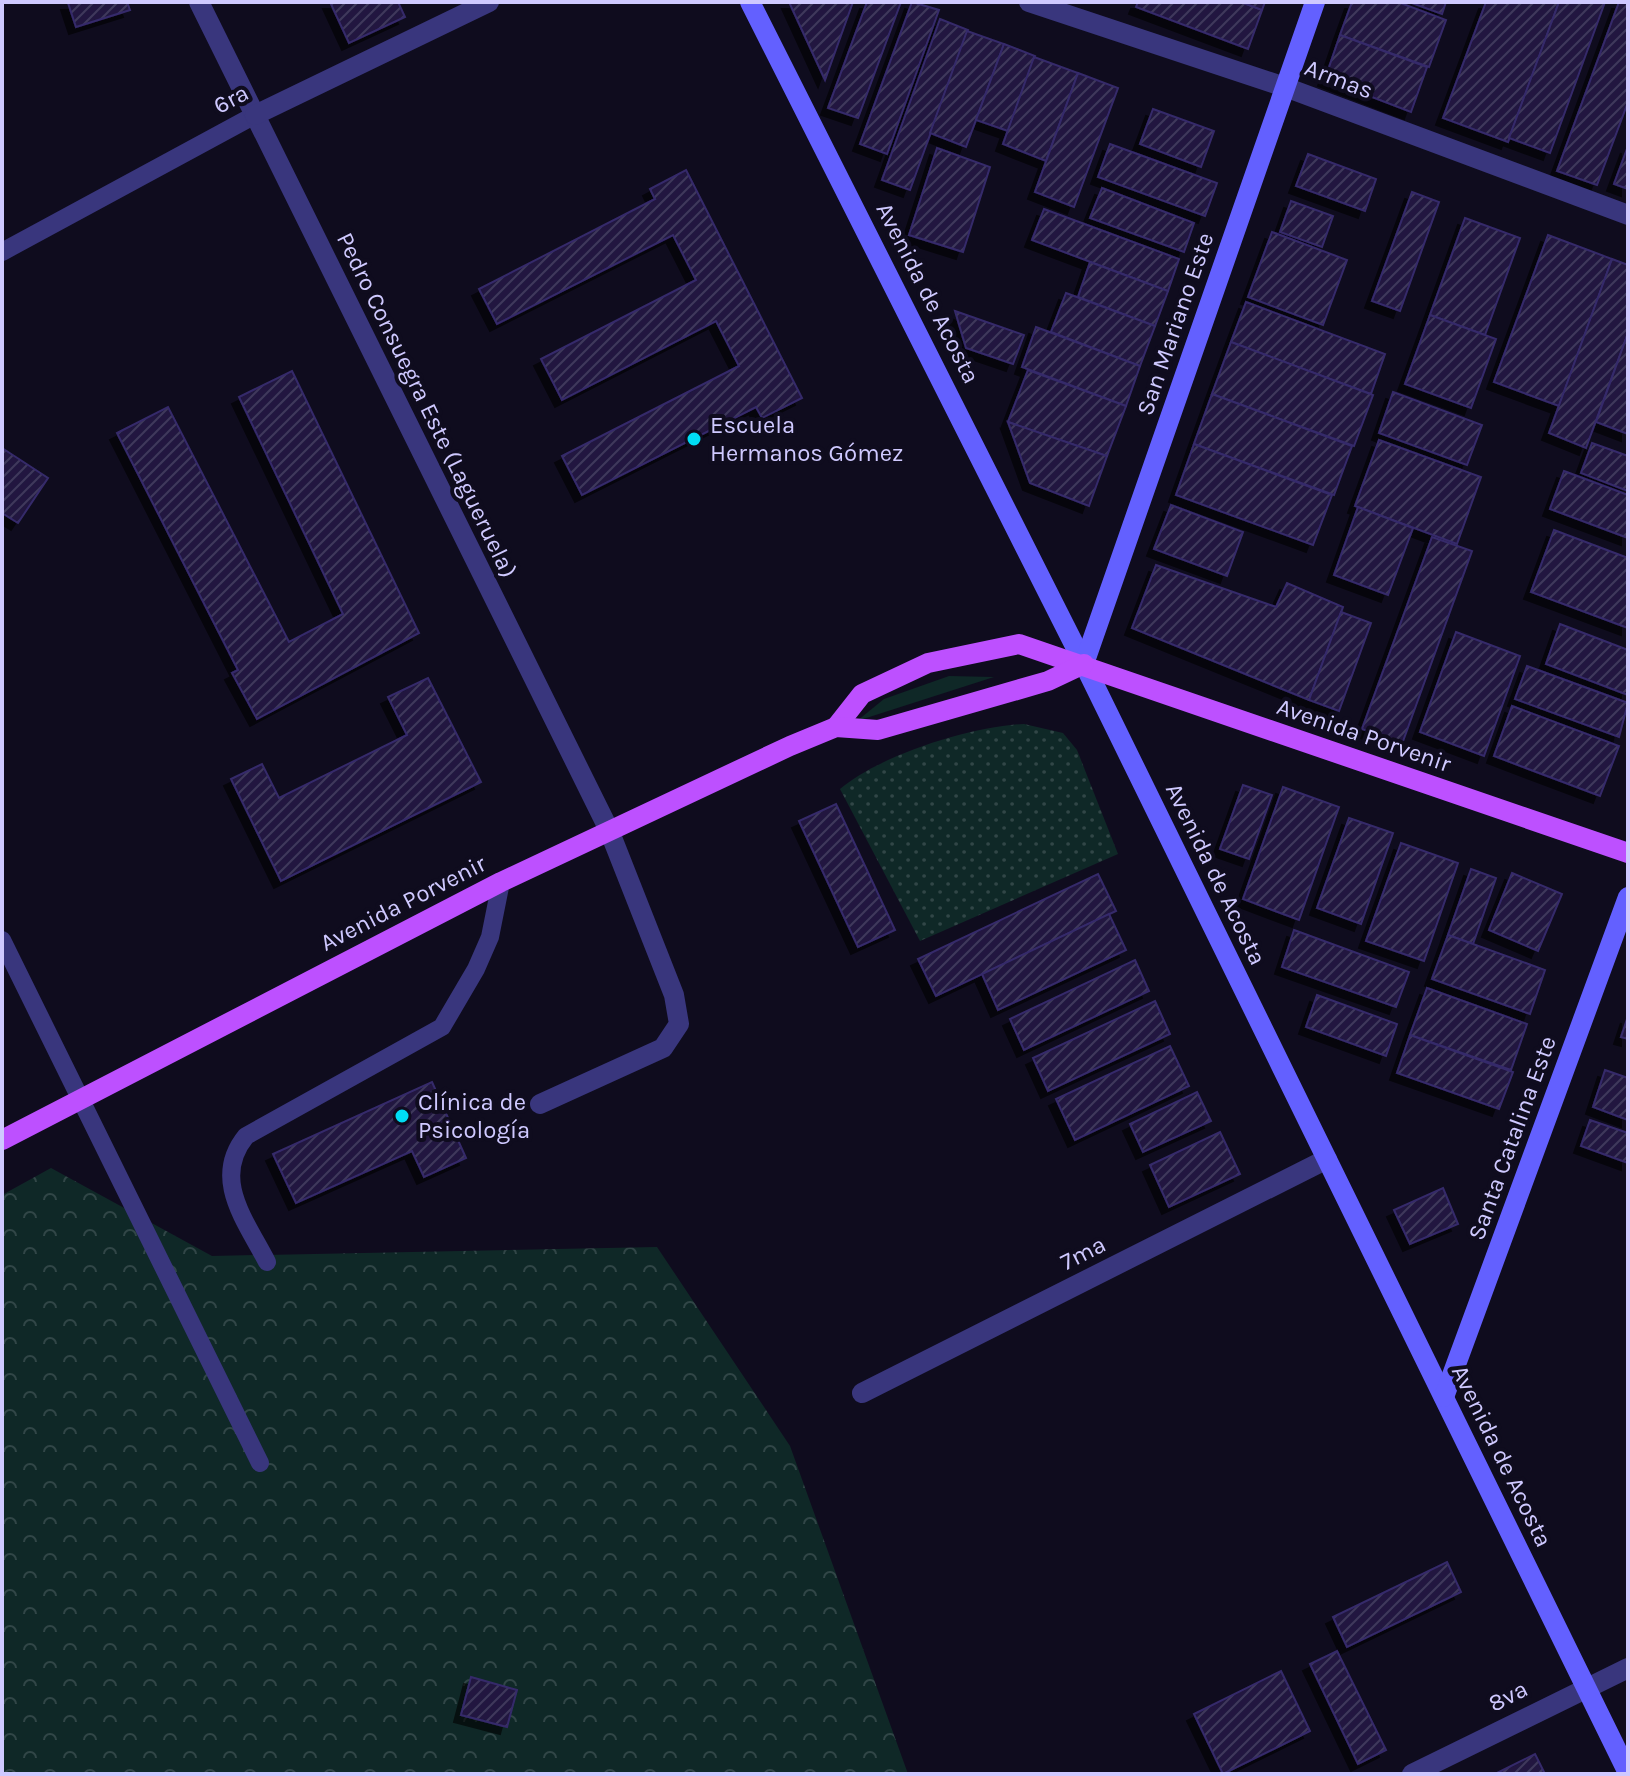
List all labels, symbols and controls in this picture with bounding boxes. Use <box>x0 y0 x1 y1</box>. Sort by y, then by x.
street label: Armas <box>1301 53 1377 105</box>
street label: 6ra <box>209 78 253 120</box>
street label: Avenida de Acosta <box>870 198 986 388</box>
street label: Pedro Consuegra Este (Lagueruela) <box>331 228 523 582</box>
street label: San Mariano Este <box>1131 229 1219 419</box>
place label: Escuela Hermanos Gómez <box>710 411 903 467</box>
marker: Escuela Hermanos Gómez <box>685 430 703 448</box>
street label: Avenida Porvenir <box>1273 692 1455 778</box>
street label: Avenida de Acosta <box>1160 779 1272 969</box>
street label: Avenida Porvenir <box>315 849 491 957</box>
street label: Santa Catalina Este <box>1462 1032 1562 1244</box>
place label: Clínica de Psicología <box>418 1088 530 1144</box>
marker: Clínica de Psicología <box>393 1107 411 1125</box>
street label: 7ma <box>1056 1230 1110 1276</box>
street label: Avenida de Acosta <box>1446 1361 1558 1551</box>
street label: 8va <box>1484 1674 1532 1718</box>

